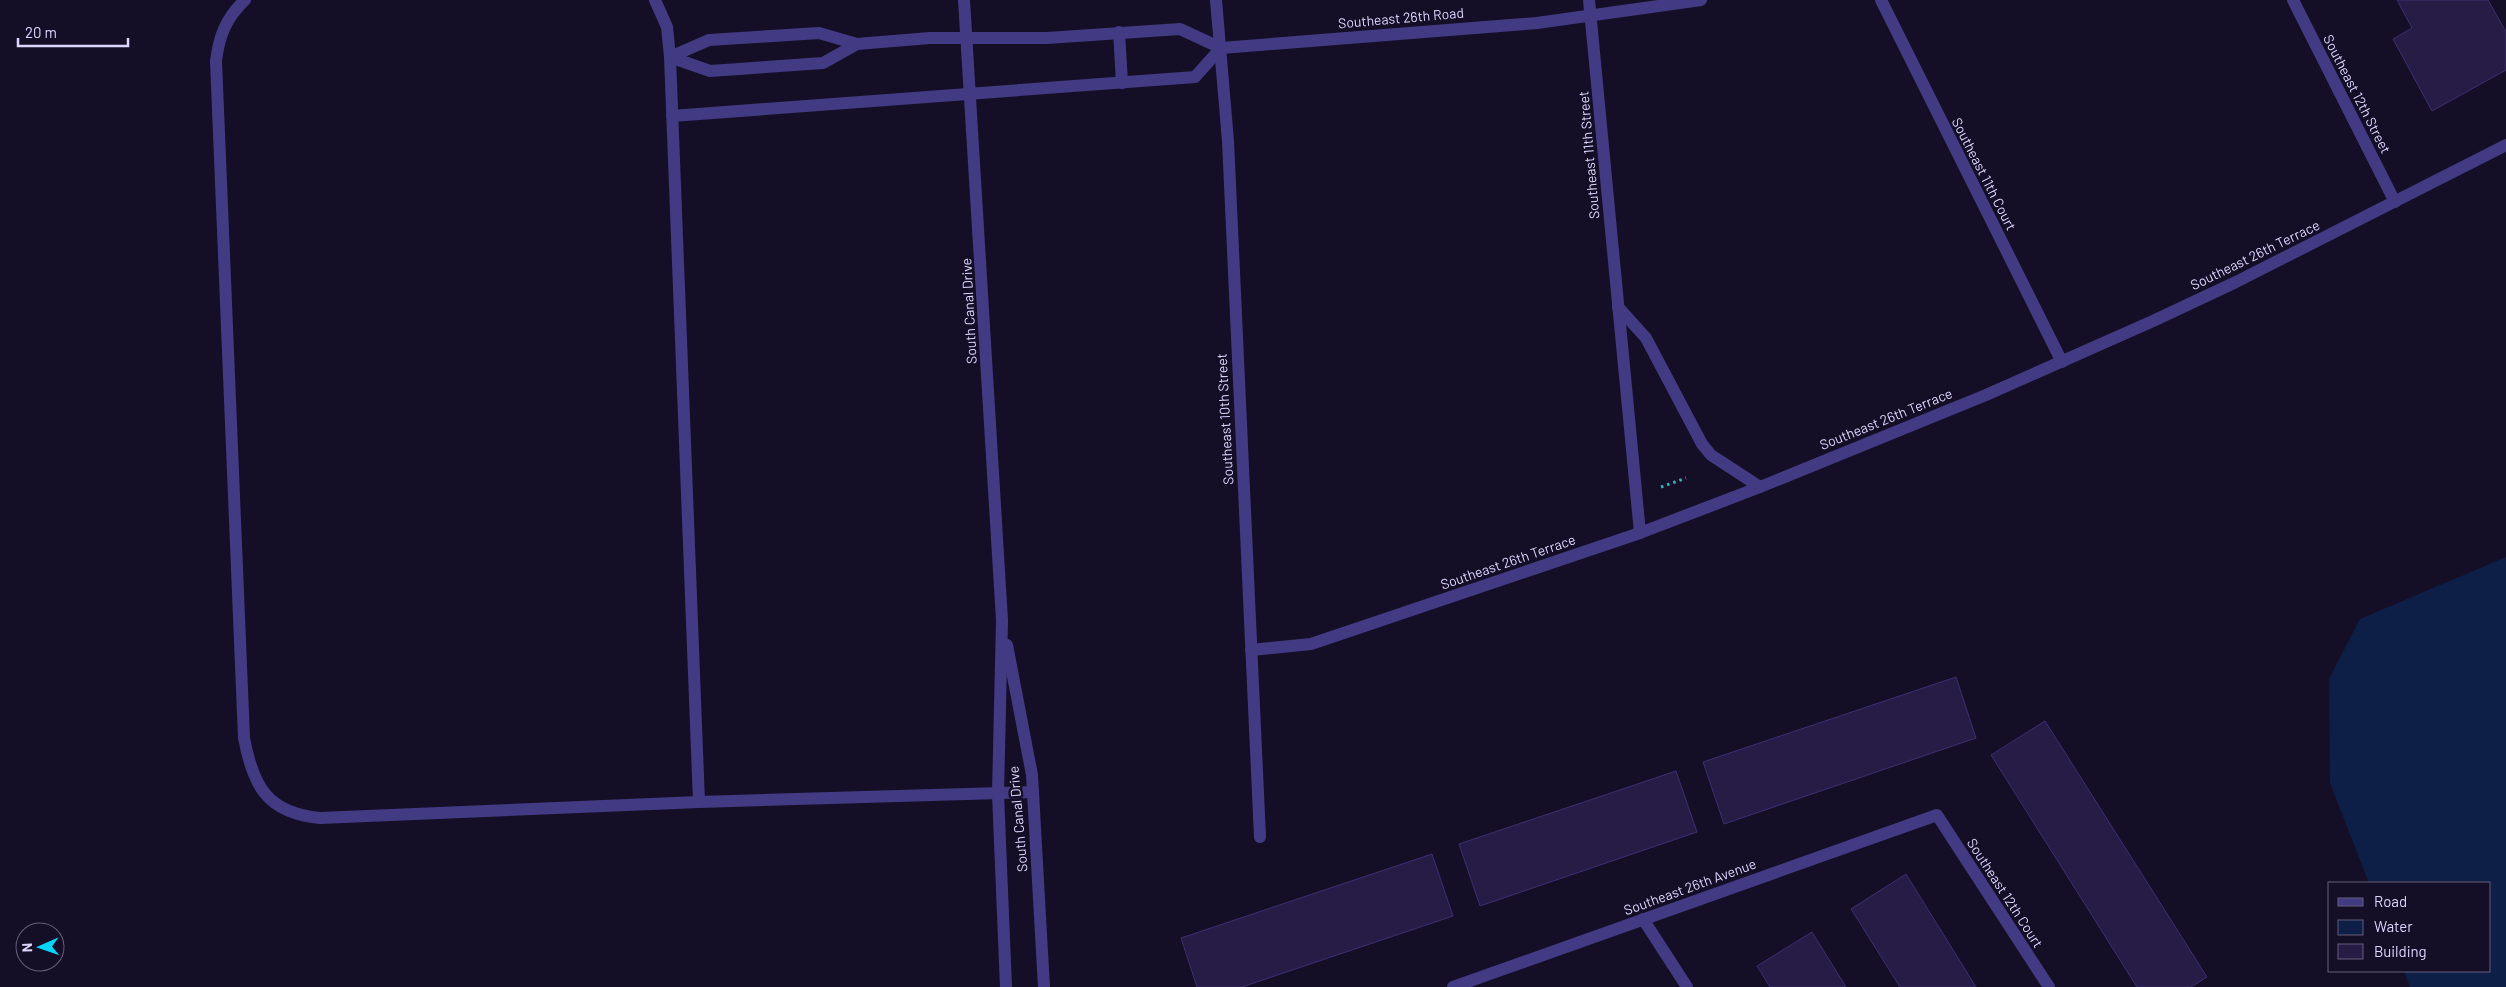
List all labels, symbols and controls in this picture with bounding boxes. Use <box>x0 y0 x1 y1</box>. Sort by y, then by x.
street label: Southeast 26th Road <box>1337 4 1465 31</box>
scale bar <box>18 15 128 47</box>
text: 20 m <box>25 23 57 41</box>
street label: Southeast 12th Street <box>2320 32 2395 156</box>
street label: Southeast 11th Street <box>1574 90 1603 220</box>
street label: Southeast 11th Court <box>1949 115 2020 233</box>
street label: Southeast 26th Terrace <box>2187 216 2322 293</box>
street label: South Canal Drive <box>957 258 980 365</box>
street label: Southeast 10th Street <box>1213 353 1236 485</box>
street label: Southeast 26th Terrace <box>1817 384 1955 453</box>
street label: Southeast 26th Terrace <box>1438 530 1578 593</box>
street label: South Canal Drive <box>1004 765 1031 873</box>
street label: Southeast 12th Court <box>1964 835 2047 951</box>
street label: Southeast 26th Avenue <box>1621 855 1758 918</box>
legend <box>2328 882 2491 972</box>
text: Road <box>2374 892 2407 910</box>
text: Water <box>2374 917 2413 935</box>
north arrow <box>15 922 65 972</box>
text: Building <box>2374 942 2427 960</box>
text: N <box>18 943 35 952</box>

